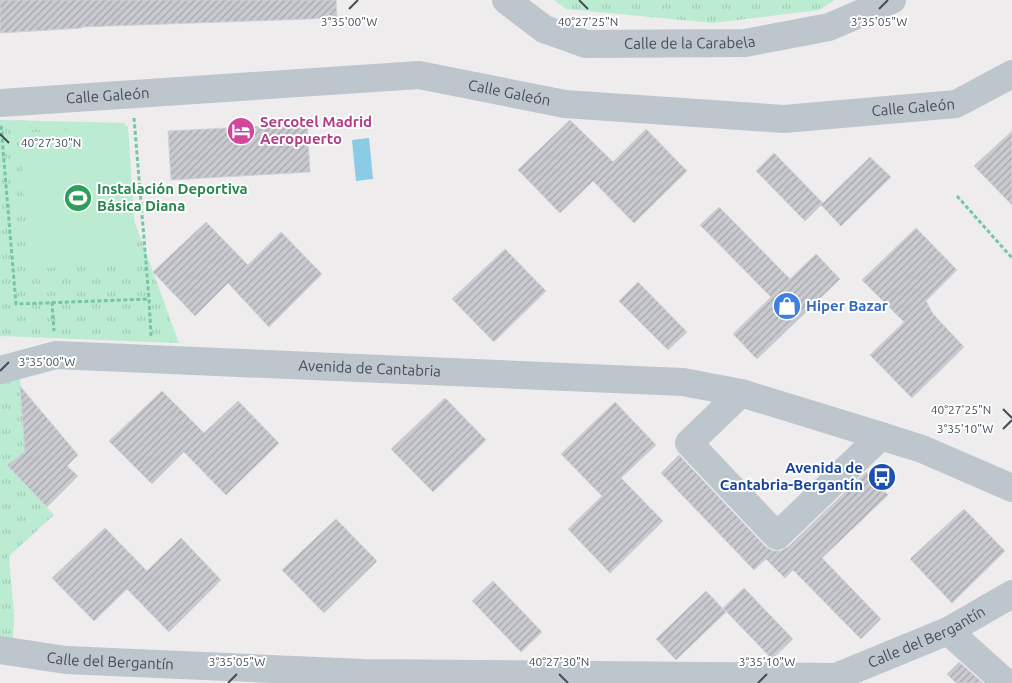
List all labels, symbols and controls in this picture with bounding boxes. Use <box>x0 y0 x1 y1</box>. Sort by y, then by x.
text: 3°35'00"W <box>321 15 377 28</box>
text: 40°27'25"N <box>558 15 618 28</box>
text: 3°35'05"W <box>851 15 907 28</box>
street label: Calle de la Carabela <box>624 32 757 52</box>
street label: Calle Galeón <box>467 76 552 109</box>
street label: Calle Galeón <box>65 84 150 107</box>
street label: Calle Galeón <box>871 95 956 119</box>
place label: Sercotel Madrid Aeropuerto <box>260 113 372 147</box>
hotel icon: Sercotel Madrid Aeropuerto <box>226 116 256 146</box>
text: 40°27'30"N <box>21 136 81 149</box>
place label: Instalación Deportiva Básica Diana <box>97 180 248 214</box>
sports icon: Instalación Deportiva Básica Diana <box>63 183 93 213</box>
shop icon: Hiper Bazar <box>772 291 802 321</box>
place label: Hiper Bazar <box>806 297 889 314</box>
text: 3°35'00"W <box>19 355 75 368</box>
street label: Avenida de Cantabria <box>298 356 441 380</box>
text: 40°27'25"N <box>931 403 991 416</box>
text: 3°35'10"W <box>937 422 993 435</box>
place label: Avenida de Cantabria-Bergantín <box>720 459 863 493</box>
bus stop icon: Avenida de Cantabria-Bergantín <box>867 462 897 492</box>
street label: Calle del Bergantín <box>865 602 988 671</box>
street label: Calle del Bergantín <box>46 648 174 673</box>
text: 3°35'05"W <box>209 655 265 668</box>
text: 40°27'30"N <box>529 655 589 668</box>
text: 3°35'10"W <box>739 655 795 668</box>

